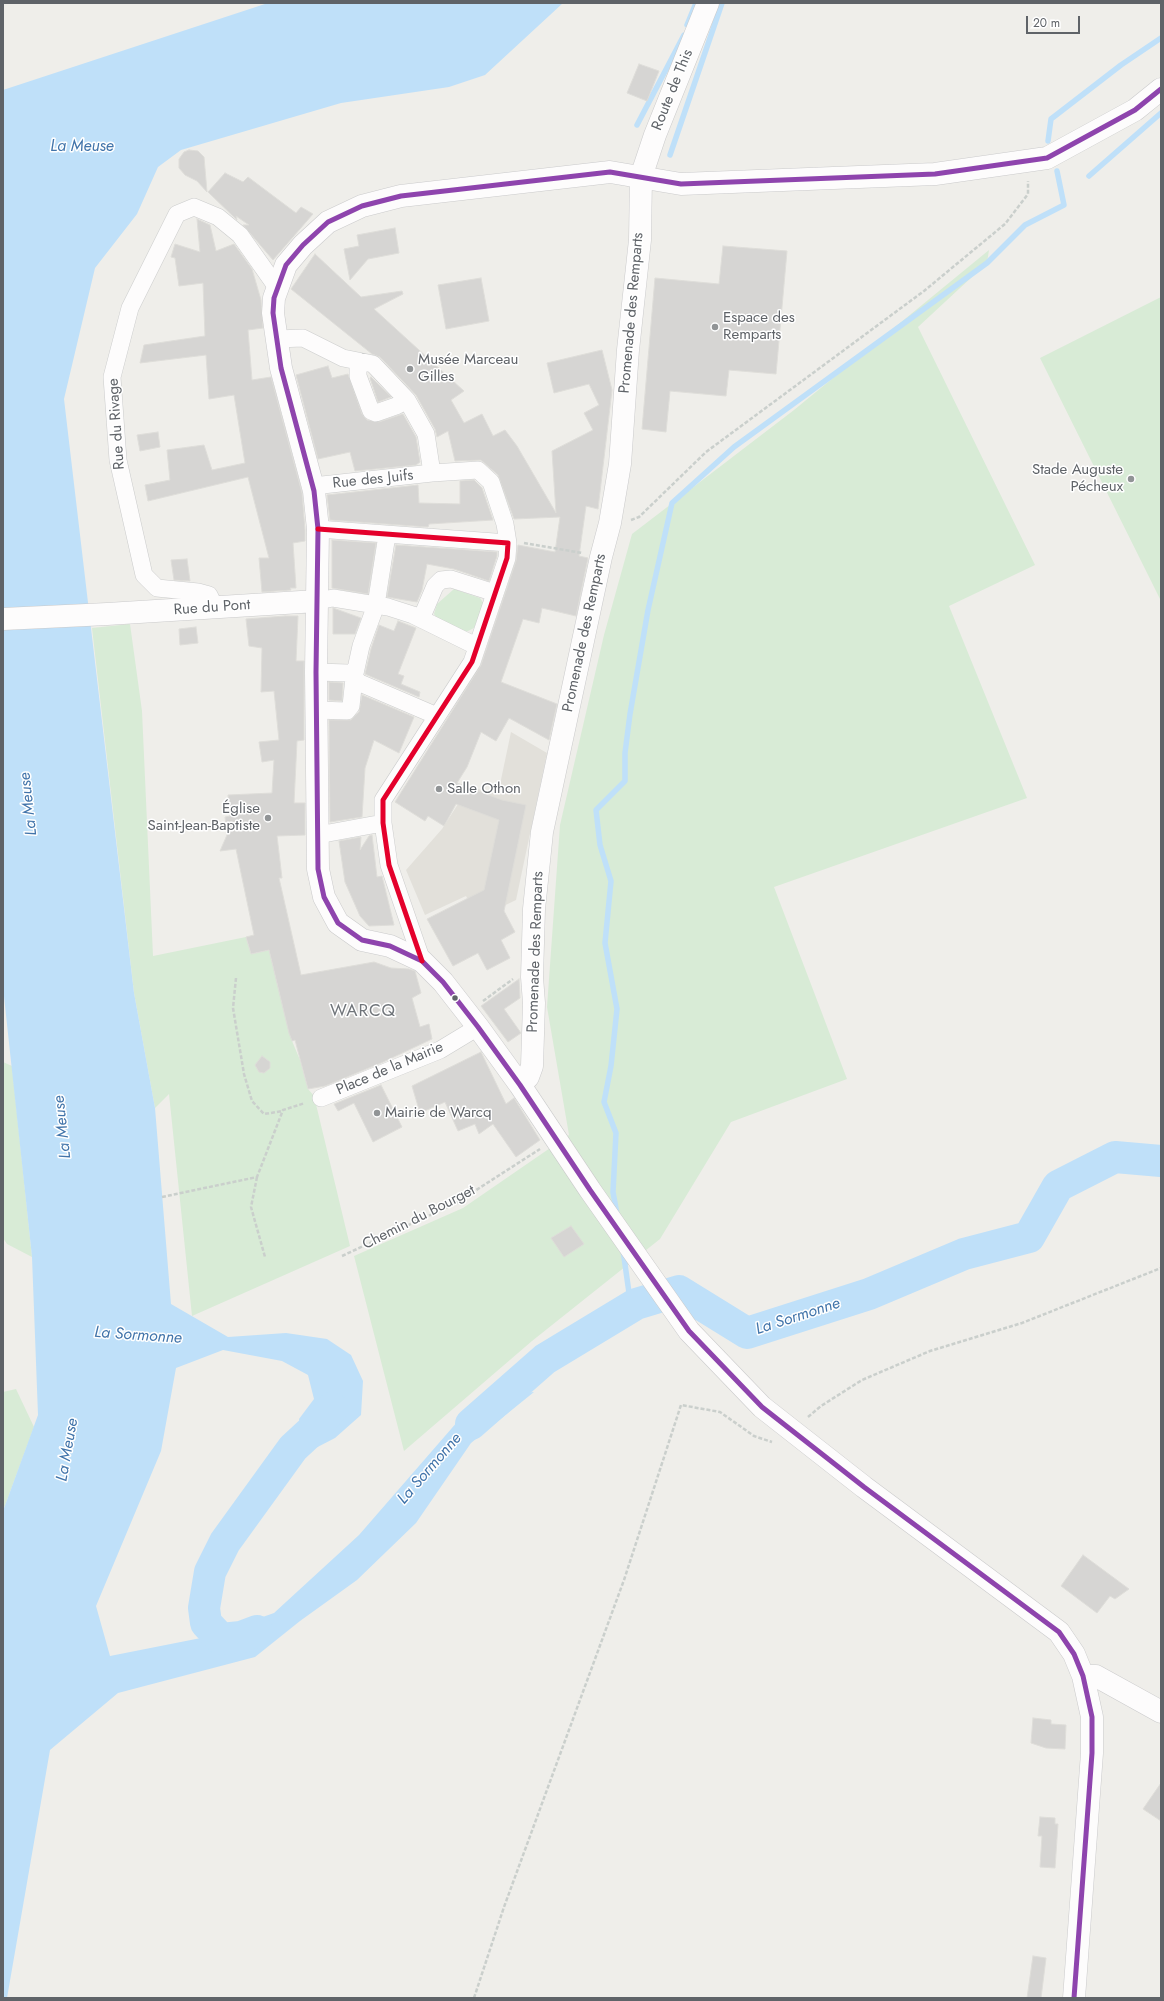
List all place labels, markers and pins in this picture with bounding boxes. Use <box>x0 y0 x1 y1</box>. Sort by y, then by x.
place label: Espace des Remparts <box>723 309 795 344</box>
marker: Espace des Remparts <box>710 322 720 332</box>
place label: Musée Marceau Gilles <box>418 351 518 386</box>
marker: Musée Marceau Gilles <box>405 364 415 374</box>
place label: Stade Auguste Pécheux <box>1032 461 1123 496</box>
marker: Stade Auguste Pécheux <box>1126 474 1136 484</box>
place label: Salle Othon <box>447 780 521 798</box>
marker: Salle Othon <box>434 784 444 794</box>
place label: Église Saint-Jean-Baptiste <box>147 800 260 835</box>
marker: Église Saint-Jean-Baptiste <box>263 813 273 823</box>
unlabelled marker <box>450 993 460 1003</box>
place label: Mairie de Warcq <box>385 1104 492 1122</box>
marker: Mairie de Warcq <box>372 1108 382 1118</box>

